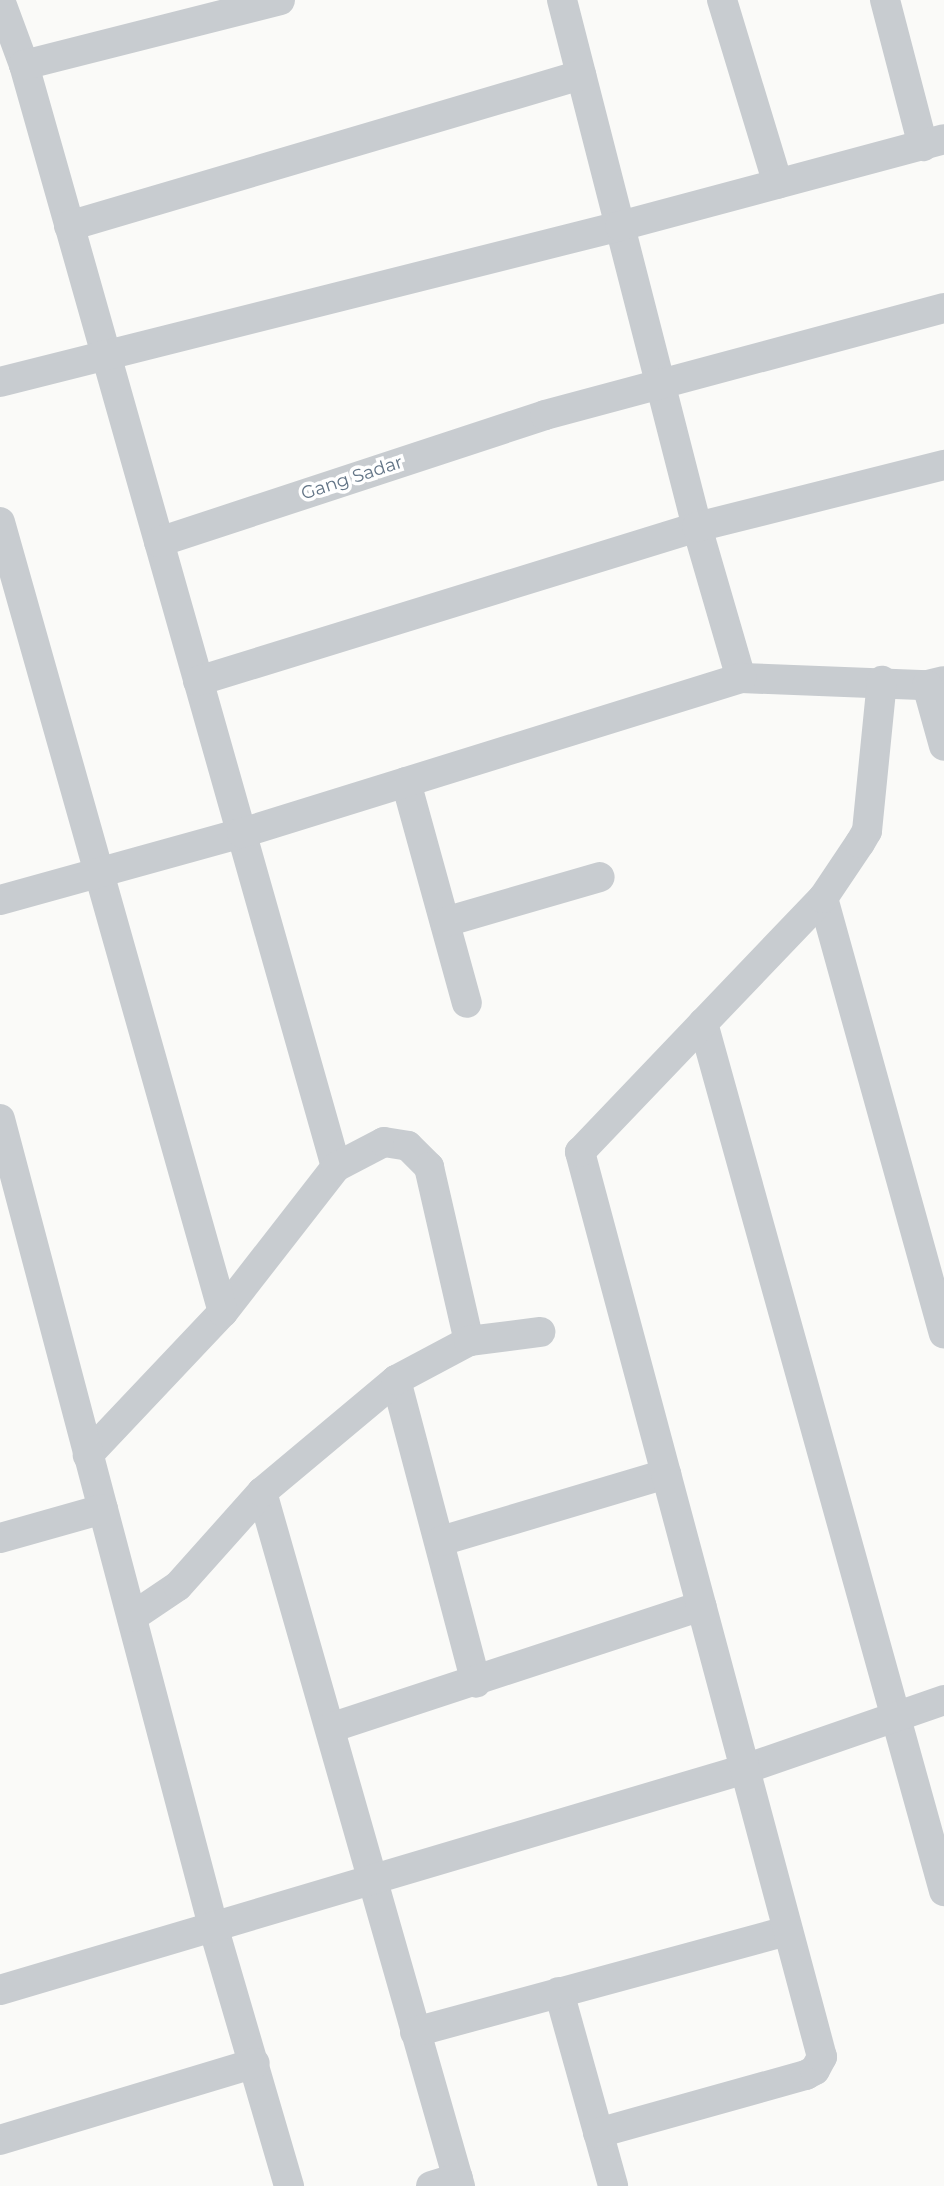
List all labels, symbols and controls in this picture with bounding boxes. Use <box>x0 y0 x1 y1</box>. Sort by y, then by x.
street label: Gang Sadar <box>299 451 405 505</box>

